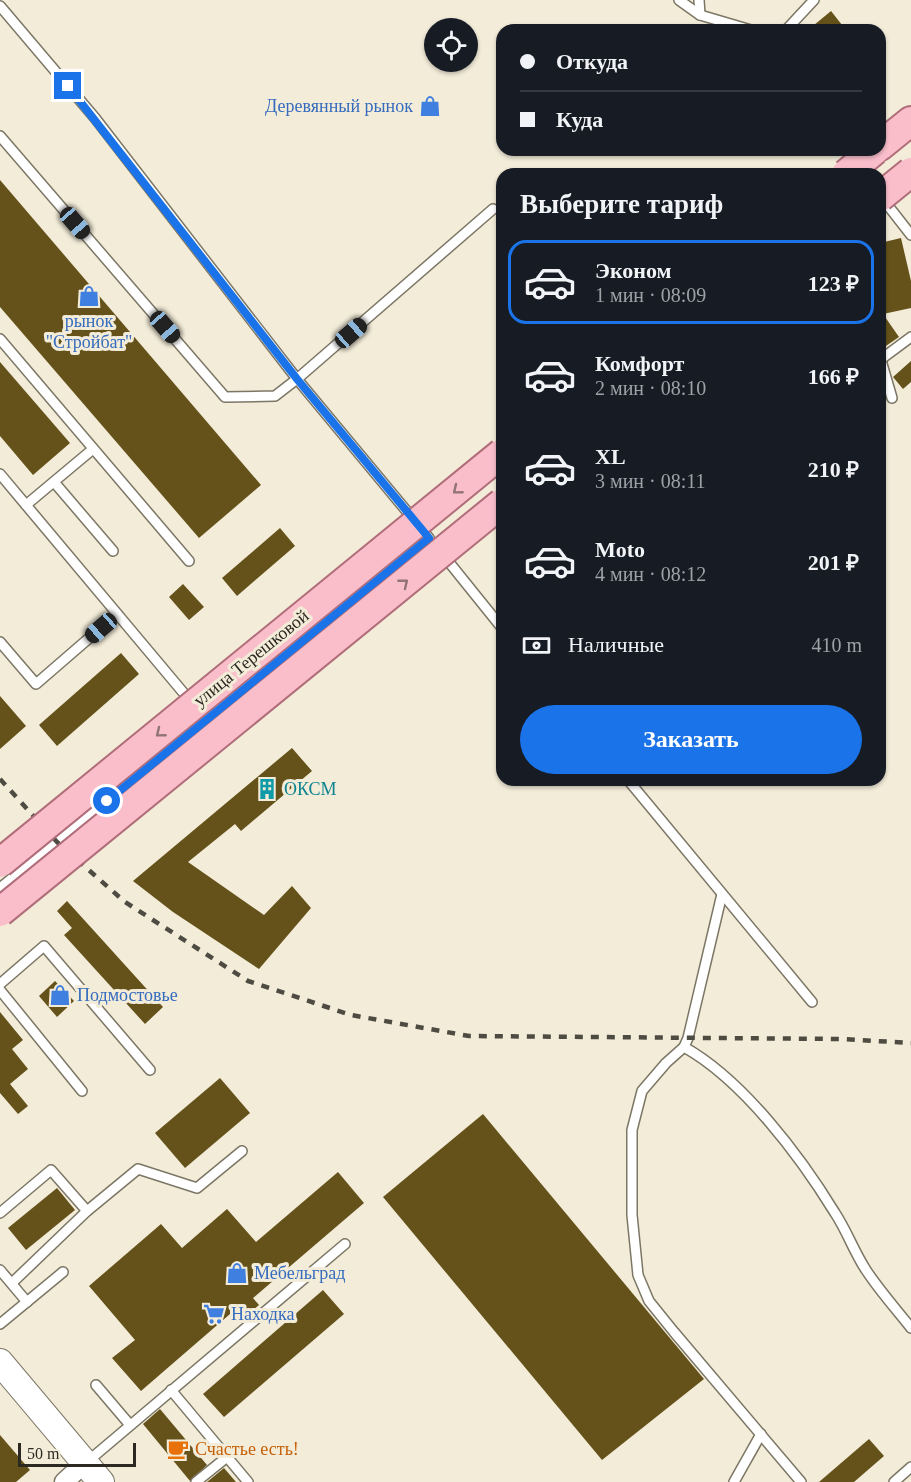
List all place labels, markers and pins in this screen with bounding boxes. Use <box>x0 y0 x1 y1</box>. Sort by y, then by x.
shop icon: Деревянный рынок <box>418 94 442 118</box>
place label: Деревянный рынок <box>265 96 413 116</box>
shop icon: рынок "Стройбат" <box>77 284 101 308</box>
place label: рынок "Стройбат" <box>46 311 132 352</box>
building icon: ОКСМ <box>255 777 279 801</box>
place label: ОКСМ <box>284 779 337 799</box>
shop icon: Подмостовье <box>48 983 72 1007</box>
place label: Подмостовье <box>77 985 178 1005</box>
shop icon: Мебельград <box>225 1261 249 1285</box>
place label: Мебельград <box>254 1263 345 1283</box>
supermarket icon: Находка <box>202 1302 226 1326</box>
place label: Находка <box>231 1304 294 1324</box>
cafe icon: Счастье есть! <box>166 1437 190 1461</box>
place label: Счастье есть! <box>195 1439 299 1459</box>

